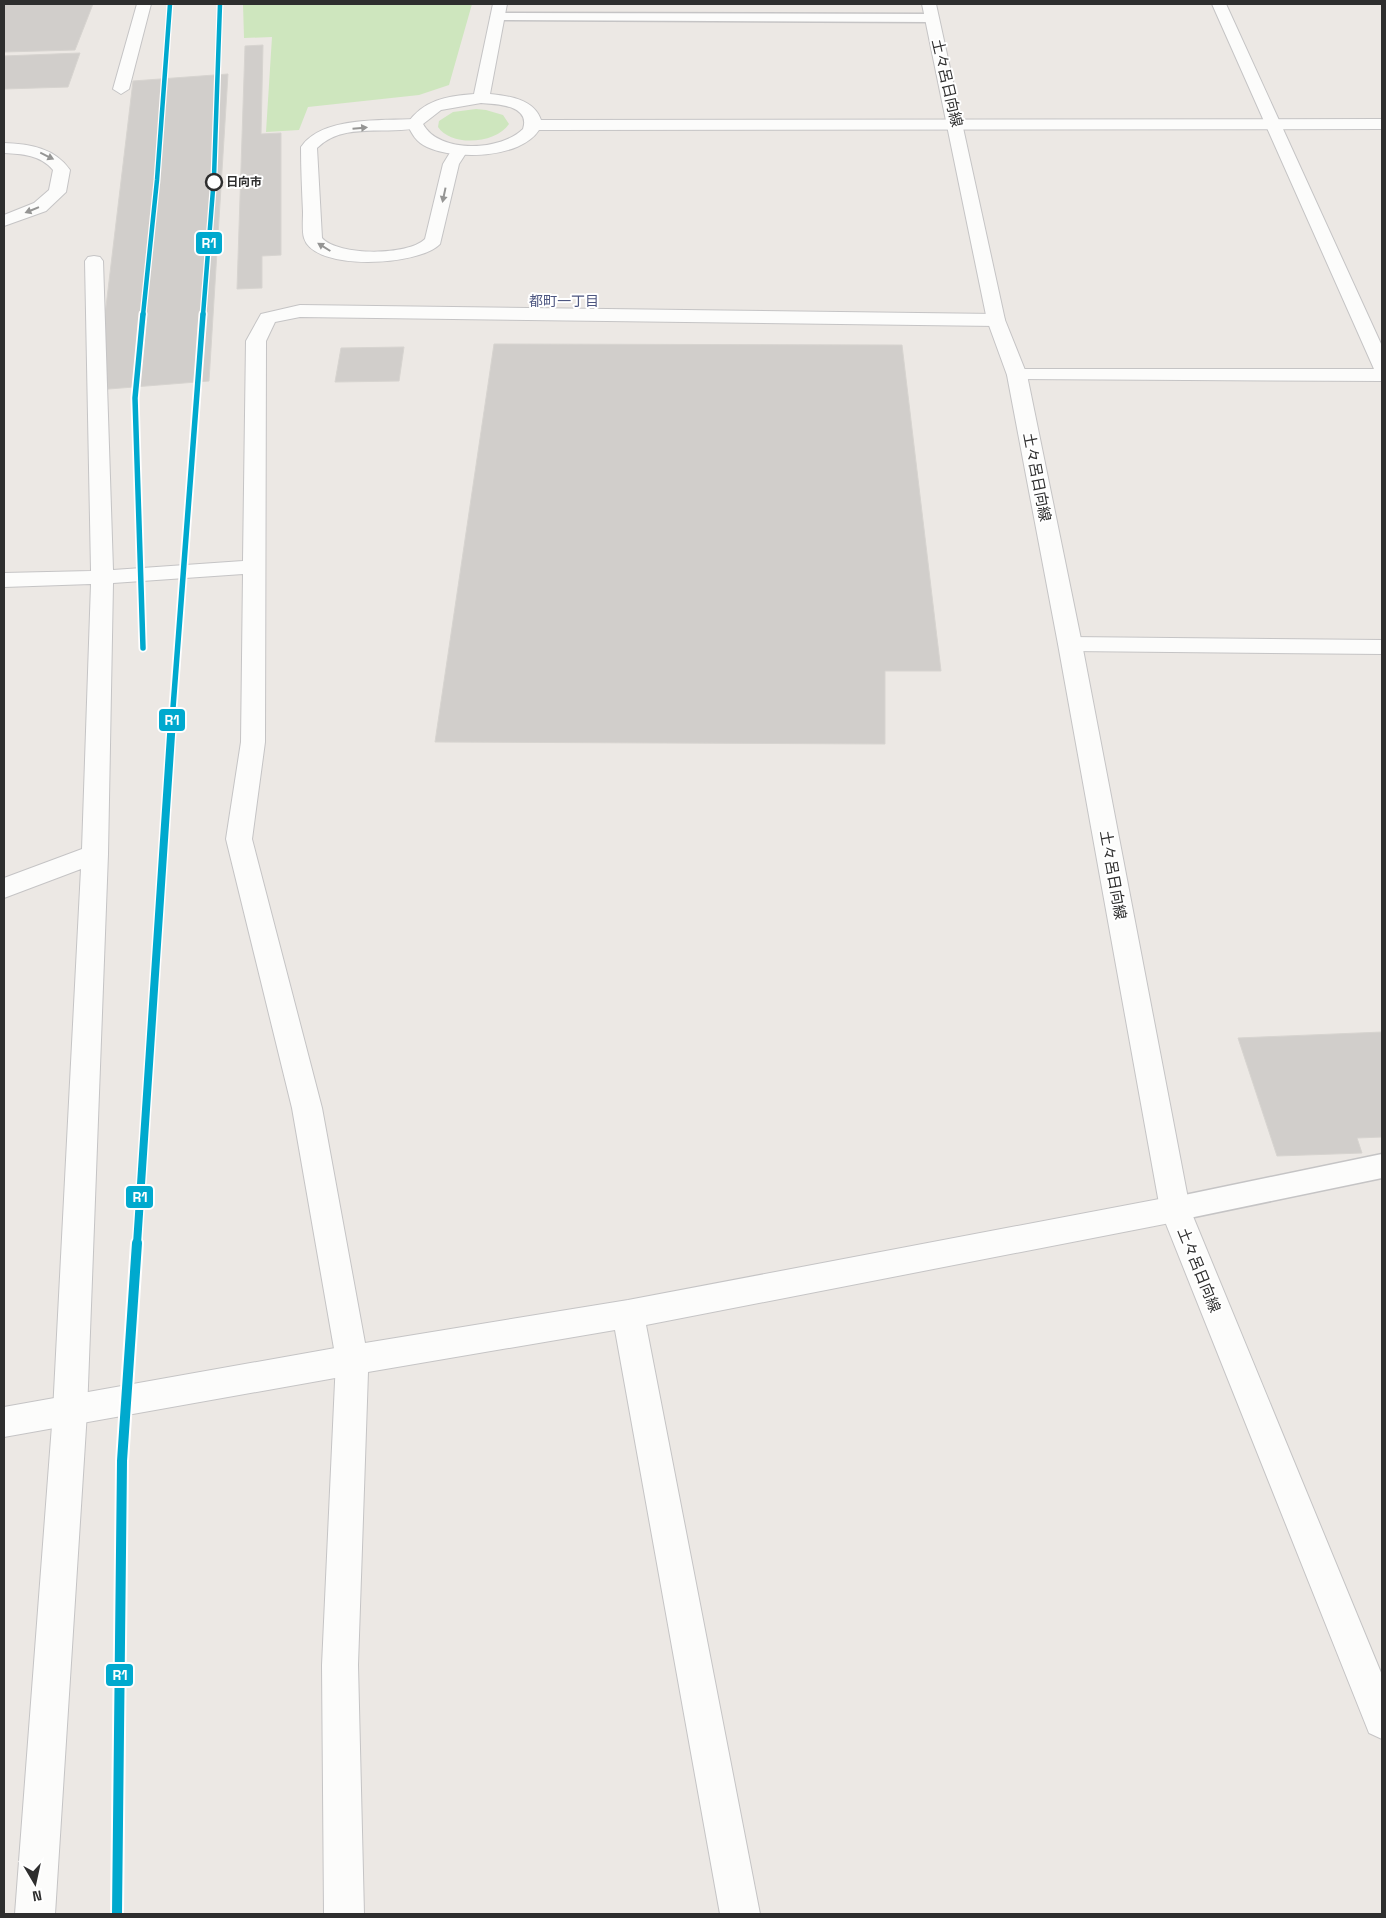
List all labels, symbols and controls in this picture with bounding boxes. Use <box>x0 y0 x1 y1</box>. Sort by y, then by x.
street label: 土々呂日向線 <box>928 37 967 129</box>
one-way arrow <box>352 124 368 132</box>
one-way arrow <box>40 152 54 160</box>
marker: 日向市 <box>205 173 223 191</box>
place label: 日向市 <box>226 174 262 190</box>
one-way arrow <box>440 188 448 203</box>
one-way arrow <box>25 207 40 215</box>
line badge: R1 <box>195 231 223 255</box>
text: R1 <box>201 234 217 252</box>
one-way arrow <box>317 243 331 252</box>
district label: 都町一丁目 <box>529 292 599 310</box>
street label: 土々呂日向線 <box>1020 431 1055 523</box>
line badge: R1 <box>158 708 186 732</box>
text: R1 <box>164 711 180 729</box>
street label: 土々呂日向線 <box>1096 829 1131 921</box>
line badge: R1 <box>125 1185 154 1209</box>
text: R1 <box>132 1188 148 1206</box>
street label: 土々呂日向線 <box>1174 1225 1225 1315</box>
line badge: R1 <box>105 1663 134 1687</box>
text: R1 <box>112 1666 128 1684</box>
north arrow <box>10 1858 60 1908</box>
text: N <box>31 1886 43 1905</box>

